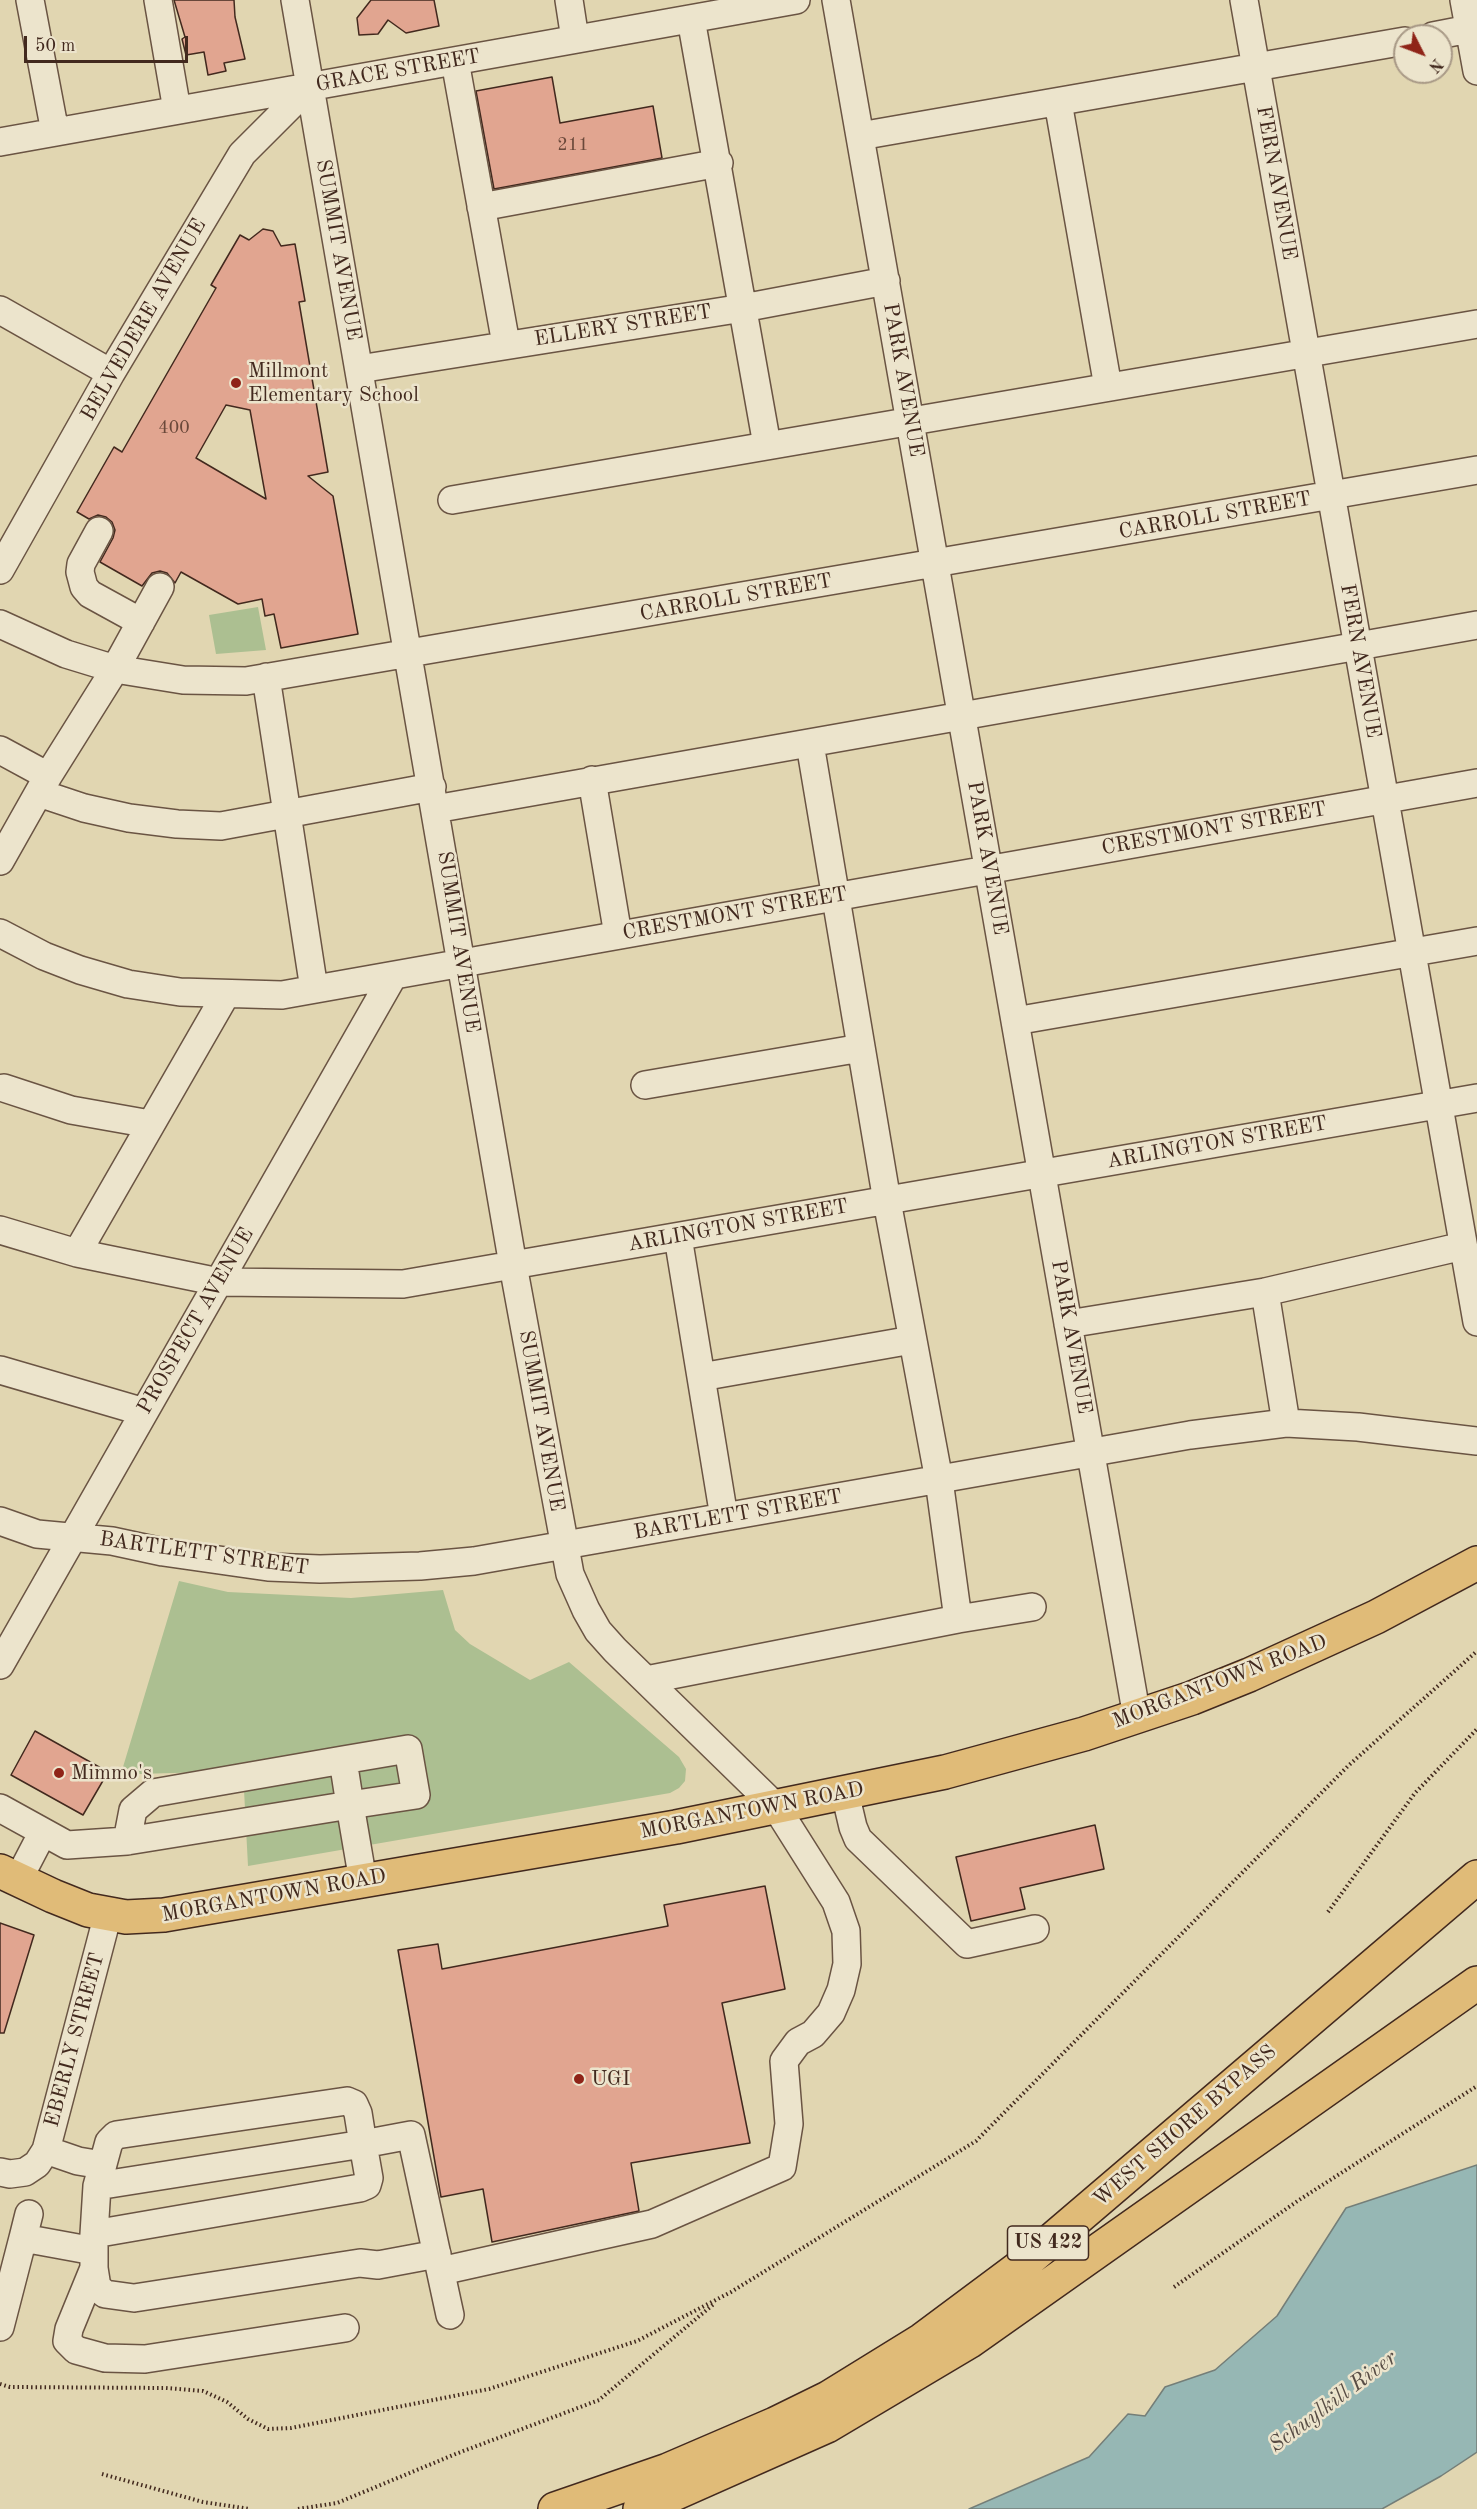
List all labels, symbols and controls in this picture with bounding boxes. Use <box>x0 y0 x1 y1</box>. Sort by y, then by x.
scale bar <box>27 24 190 62</box>
north arrow <box>1393 24 1453 84</box>
text: 50 m <box>35 37 75 55</box>
street label: GRACE STREET <box>314 44 482 98</box>
text: N <box>1425 55 1445 75</box>
street label: FERN AVENUE <box>1250 104 1302 262</box>
house number: 211 <box>557 134 589 156</box>
street label: SUMMIT AVENUE <box>310 157 366 343</box>
street label: BELVEDERE AVENUE <box>76 214 212 426</box>
street label: ELLERY STREET <box>532 300 714 352</box>
street label: PARK AVENUE <box>877 301 929 459</box>
place label: Millmont Elementary School <box>248 358 419 408</box>
marker: Millmont Elementary School <box>229 376 243 390</box>
house number: 400 <box>158 417 190 439</box>
street label: CARROLL STREET <box>1117 487 1313 545</box>
street label: CARROLL STREET <box>638 569 834 627</box>
street label: FERN AVENUE <box>1334 582 1386 740</box>
street label: PARK AVENUE <box>961 779 1013 937</box>
street label: CRESTMONT STREET <box>1100 797 1328 861</box>
street label: SUMMIT AVENUE <box>431 849 485 1035</box>
street label: CRESTMONT STREET <box>621 882 849 946</box>
street label: ARLINGTON STREET <box>1105 1111 1329 1175</box>
street label: ARLINGTON STREET <box>626 1194 850 1258</box>
street label: PROSPECT AVENUE <box>132 1223 260 1419</box>
street label: PARK AVENUE <box>1045 1258 1097 1416</box>
street label: SUMMIT AVENUE <box>513 1328 569 1514</box>
street label: BARTLETT STREET <box>632 1484 844 1546</box>
street label: BARTLETT STREET <box>98 1527 310 1581</box>
street label: MORGANTOWN ROAD <box>1109 1629 1331 1735</box>
place label: Mimmo's <box>71 1760 152 1786</box>
marker: Mimmo's <box>52 1766 66 1780</box>
street label: MORGANTOWN ROAD <box>638 1777 866 1845</box>
street label: MORGANTOWN ROAD <box>160 1864 388 1928</box>
street label: EBERLY STREET <box>40 1950 110 2130</box>
street label: WEST SHORE BYPASS <box>1088 2040 1282 2212</box>
place label: UGI <box>591 2066 630 2092</box>
marker: UGI <box>572 2072 586 2086</box>
road number: US 422 <box>1008 2226 1088 2260</box>
water label: Schuylkill River <box>1264 2345 1402 2459</box>

